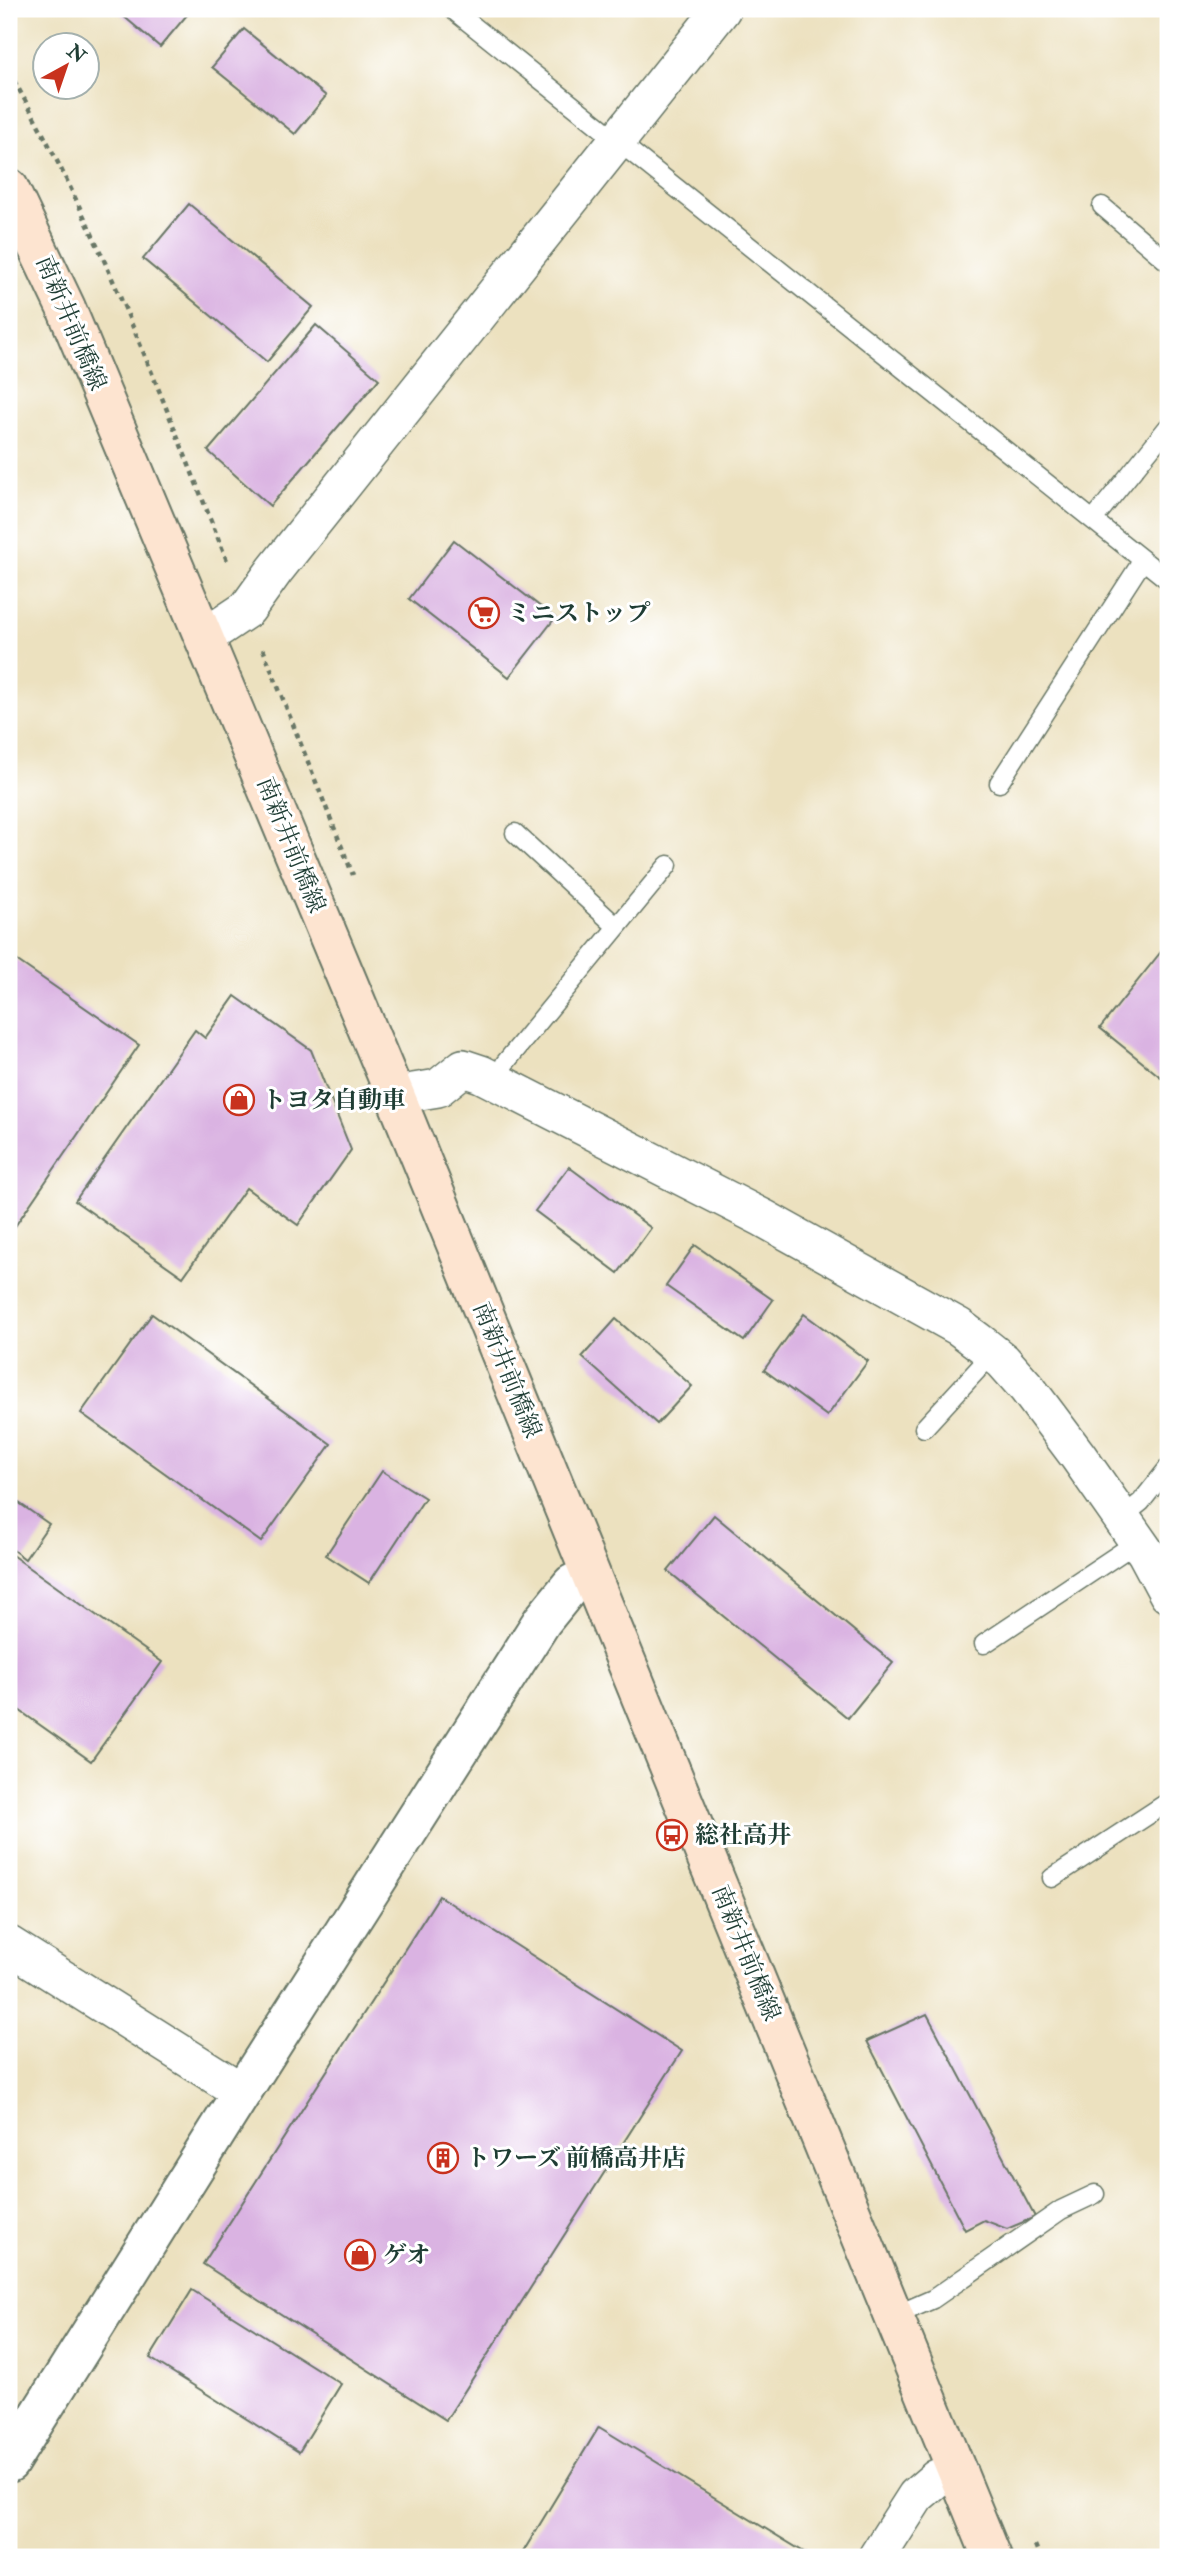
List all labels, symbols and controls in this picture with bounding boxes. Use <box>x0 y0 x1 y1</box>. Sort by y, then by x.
north arrow <box>32 32 102 102</box>
text: N <box>61 38 91 69</box>
street label: 南新井前橋線 <box>29 251 113 395</box>
supermarket icon: ミニストップ <box>467 596 501 630</box>
place label: ミニストップ <box>507 598 651 629</box>
street label: 南新井前橋線 <box>250 772 332 918</box>
shop icon: トヨタ自動車 <box>222 1083 256 1117</box>
place label: トヨタ自動車 <box>262 1085 406 1116</box>
street label: 南新井前橋線 <box>466 1297 548 1443</box>
bus stop icon: 総社高井 <box>655 1818 689 1852</box>
place label: 総社高井 <box>695 1820 791 1851</box>
street label: 南新井前橋線 <box>705 1880 787 2026</box>
building icon: トワーズ 前橋高井店 <box>426 2141 460 2175</box>
place label: トワーズ 前橋高井店 <box>466 2143 686 2174</box>
shop icon: ゲオ <box>343 2238 377 2272</box>
place label: ゲオ <box>383 2240 431 2271</box>

